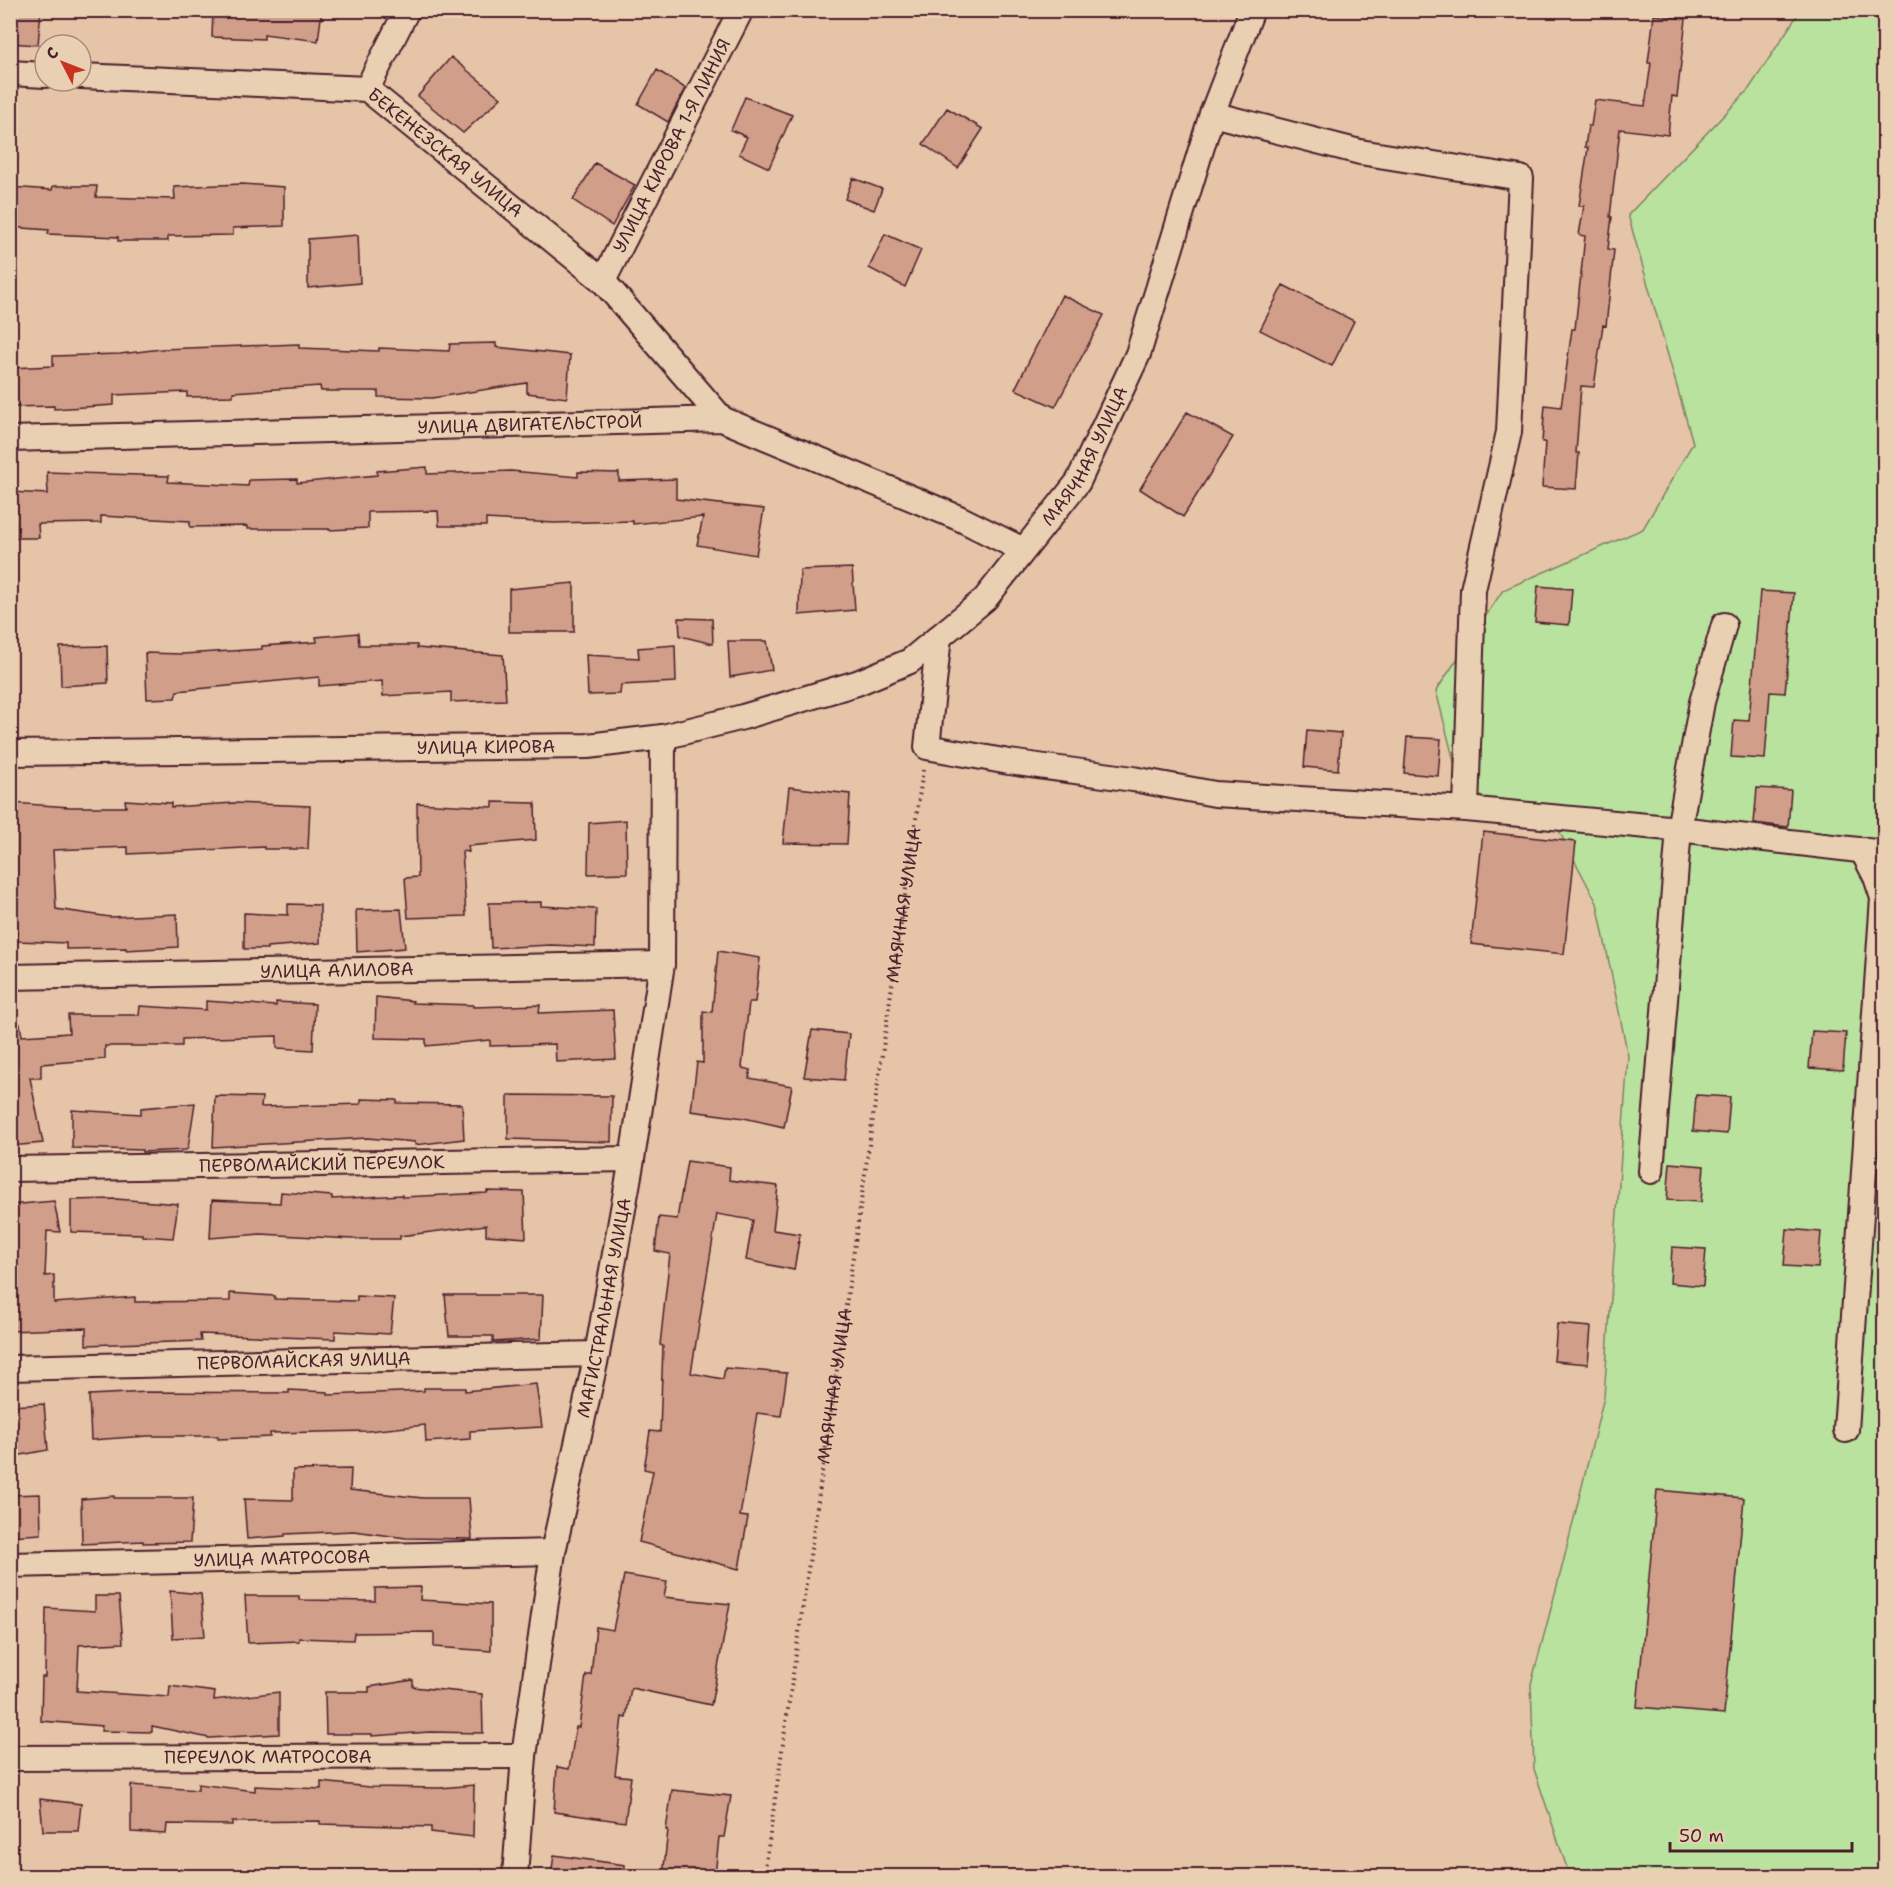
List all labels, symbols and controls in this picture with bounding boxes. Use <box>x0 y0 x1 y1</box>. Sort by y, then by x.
north arrow <box>33 33 93 93</box>
street label: УЛИЦА КИРОВА 1-Я ЛИНИЯ <box>607 34 736 257</box>
text: С <box>41 42 63 64</box>
street label: БЕКЕНЕЗСКАЯ УЛИЦА <box>363 82 528 223</box>
street label: МАЯЧНАЯ УЛИЦА <box>1036 382 1133 531</box>
street label: УЛИЦА ДВИГАТЕЛЬСТРОЙ <box>417 409 643 440</box>
street label: УЛИЦА КИРОВА <box>417 734 555 760</box>
street label: МАЯЧНАЯ УЛИЦА <box>881 826 927 984</box>
street label: УЛИЦА АЛИЛОВА <box>260 957 414 984</box>
street label: ПЕРВОМАЙСКИЙ ПЕРЕУЛОК <box>199 1150 445 1178</box>
street label: МАГИСТРАЛЬНАЯ УЛИЦА <box>571 1196 637 1420</box>
street label: МАЯЧНАЯ УЛИЦА <box>811 1307 857 1465</box>
street label: ПЕРВОМАЙСКАЯ УЛИЦА <box>197 1346 411 1376</box>
street label: УЛИЦА МАТРОСОВА <box>193 1544 371 1573</box>
street label: ПЕРЕУЛОК МАТРОСОВА <box>164 1745 372 1769</box>
scale bar <box>1670 1815 1852 1853</box>
text: 50 m <box>1679 1824 1724 1848</box>

